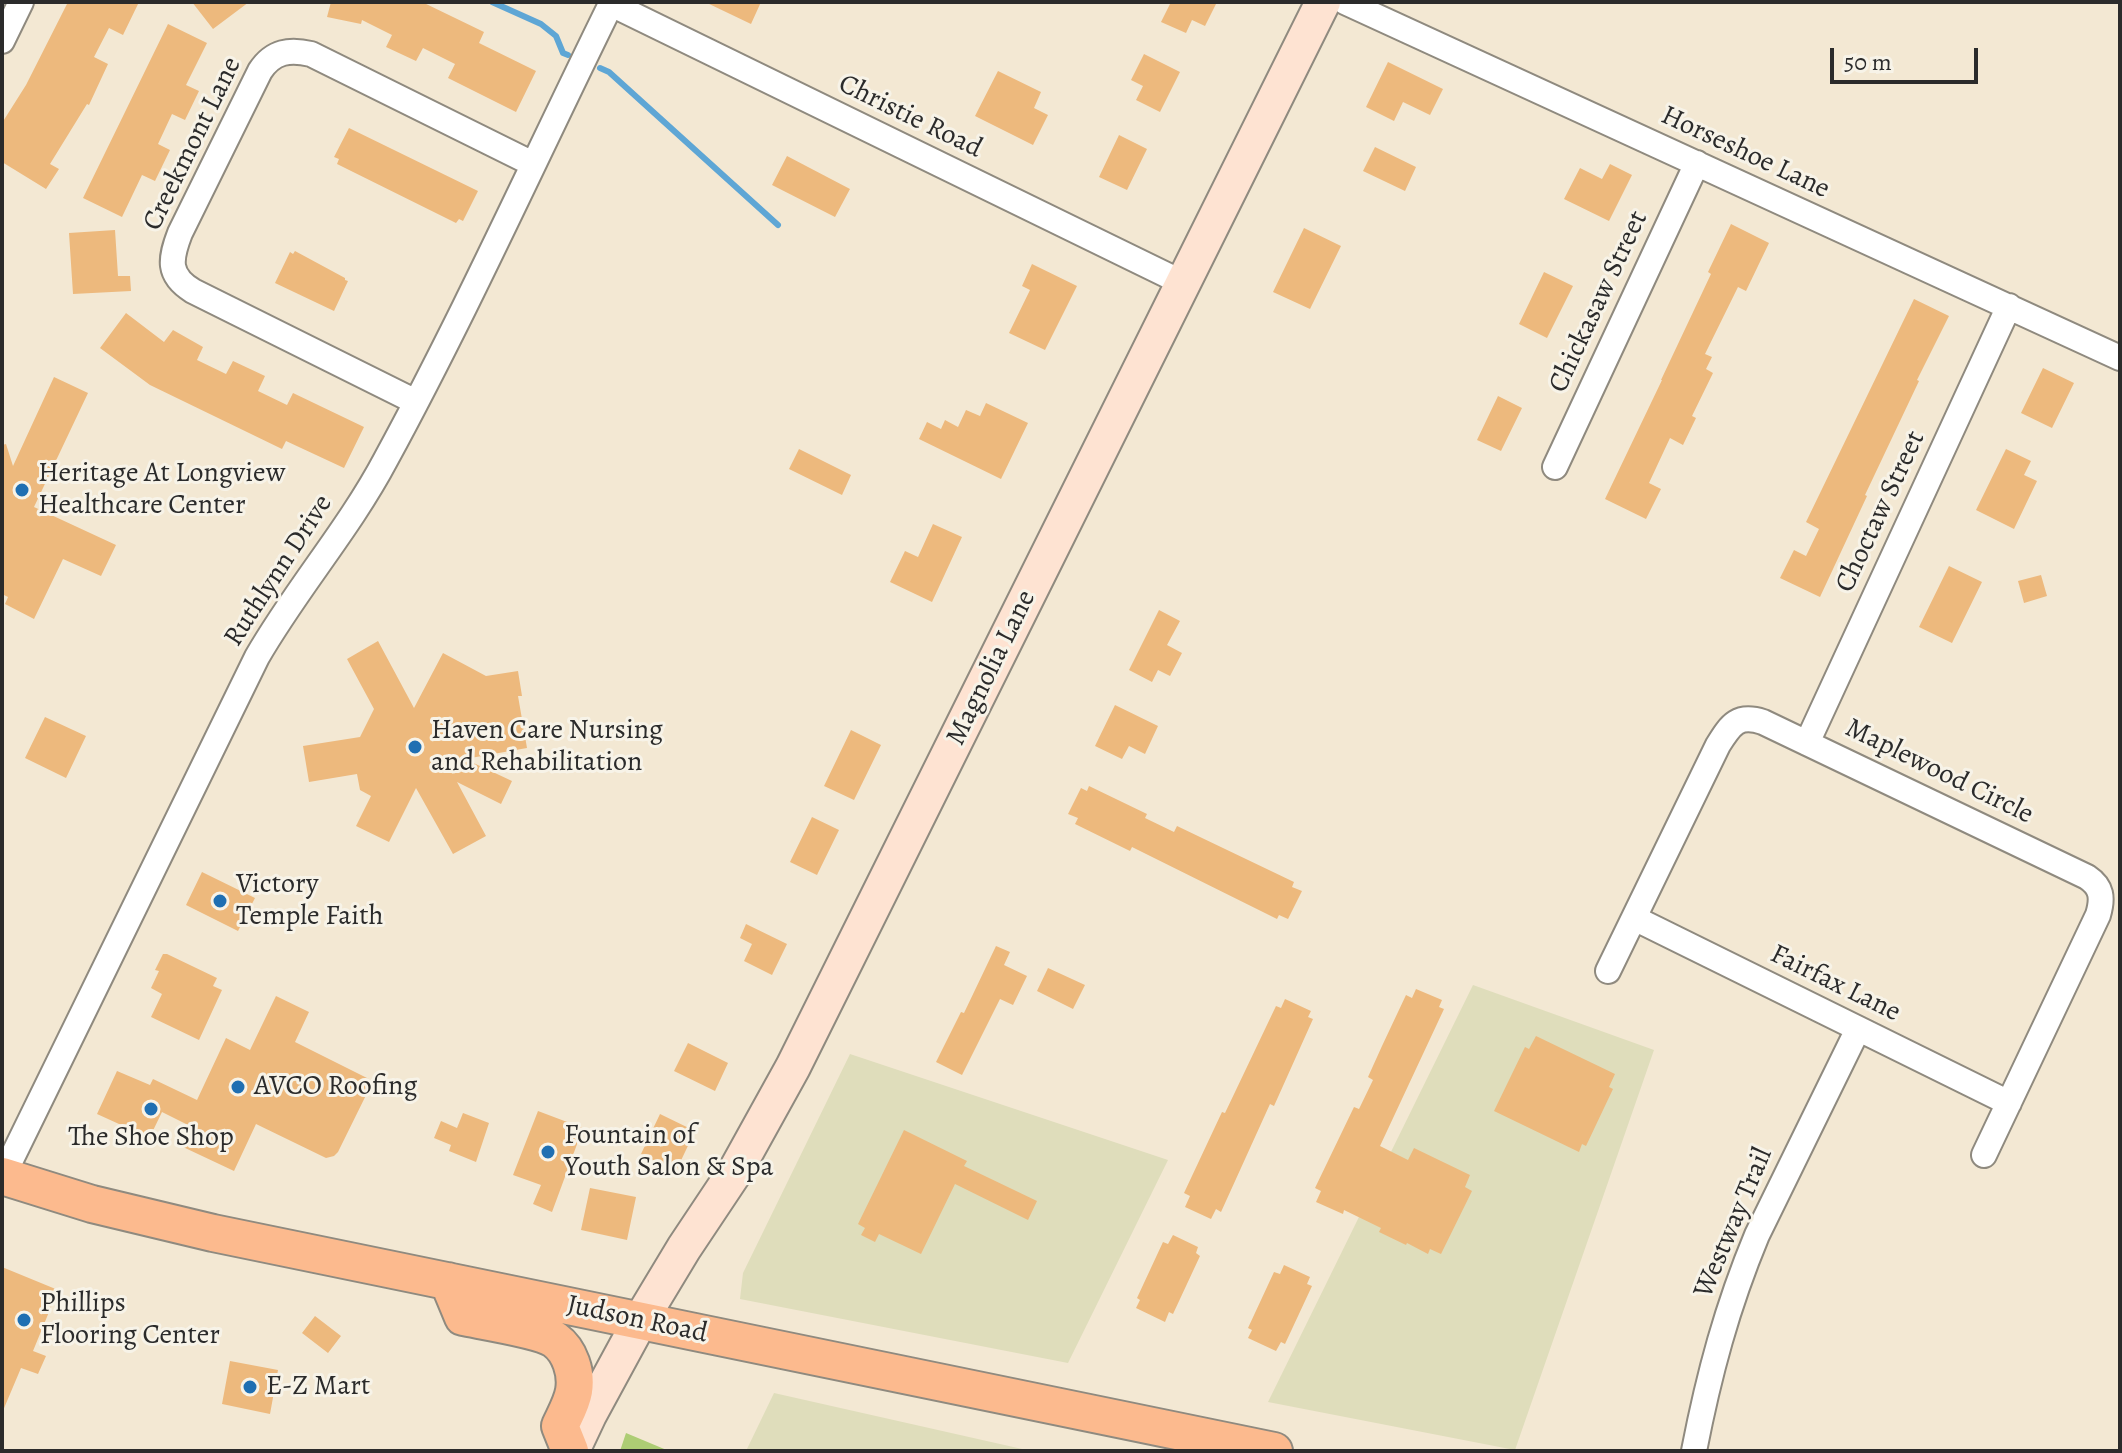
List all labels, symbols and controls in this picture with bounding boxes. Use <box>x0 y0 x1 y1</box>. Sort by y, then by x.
scale bar <box>1834 32 1982 82</box>
text: 50 m <box>1844 46 1892 78</box>
street label: Creekmont Lane <box>136 52 250 236</box>
street label: Christie Road <box>833 68 987 166</box>
street label: Horseshoe Lane <box>1655 99 1835 207</box>
street label: Chickasaw Street <box>1542 206 1656 398</box>
street label: Choctaw Street <box>1829 426 1933 598</box>
place label: Heritage At Longview Healthcare Center <box>38 457 285 523</box>
marker: Heritage At Longview Healthcare Center <box>13 481 31 499</box>
street label: Ruthlynn Drive <box>218 489 340 653</box>
street label: Magnolia Lane <box>940 585 1044 751</box>
street label: Maplewood Circle <box>1840 712 2038 832</box>
place label: Haven Care Nursing and Rehabilitation <box>431 714 663 780</box>
marker: Haven Care Nursing and Rehabilitation <box>406 738 424 756</box>
place label: Victory Temple Faith <box>236 868 383 934</box>
marker: Victory Temple Faith <box>211 892 229 910</box>
street label: Fairfax Lane <box>1764 938 1906 1030</box>
place label: AVCO Roofing <box>254 1070 417 1104</box>
marker: AVCO Roofing <box>229 1078 247 1096</box>
marker: The Shoe Shop <box>142 1100 160 1118</box>
place label: Fountain of Youth Salon & Spa <box>564 1119 774 1185</box>
place label: The Shoe Shop <box>68 1121 234 1155</box>
marker: Fountain of Youth Salon & Spa <box>539 1143 557 1161</box>
street label: Westway Trail <box>1687 1143 1781 1303</box>
place label: Phillips Flooring Center <box>40 1287 220 1353</box>
street label: Judson Road <box>564 1289 710 1351</box>
marker: Phillips Flooring Center <box>15 1311 33 1329</box>
place label: E-Z Mart <box>266 1370 370 1404</box>
marker: E-Z Mart <box>241 1378 259 1396</box>

